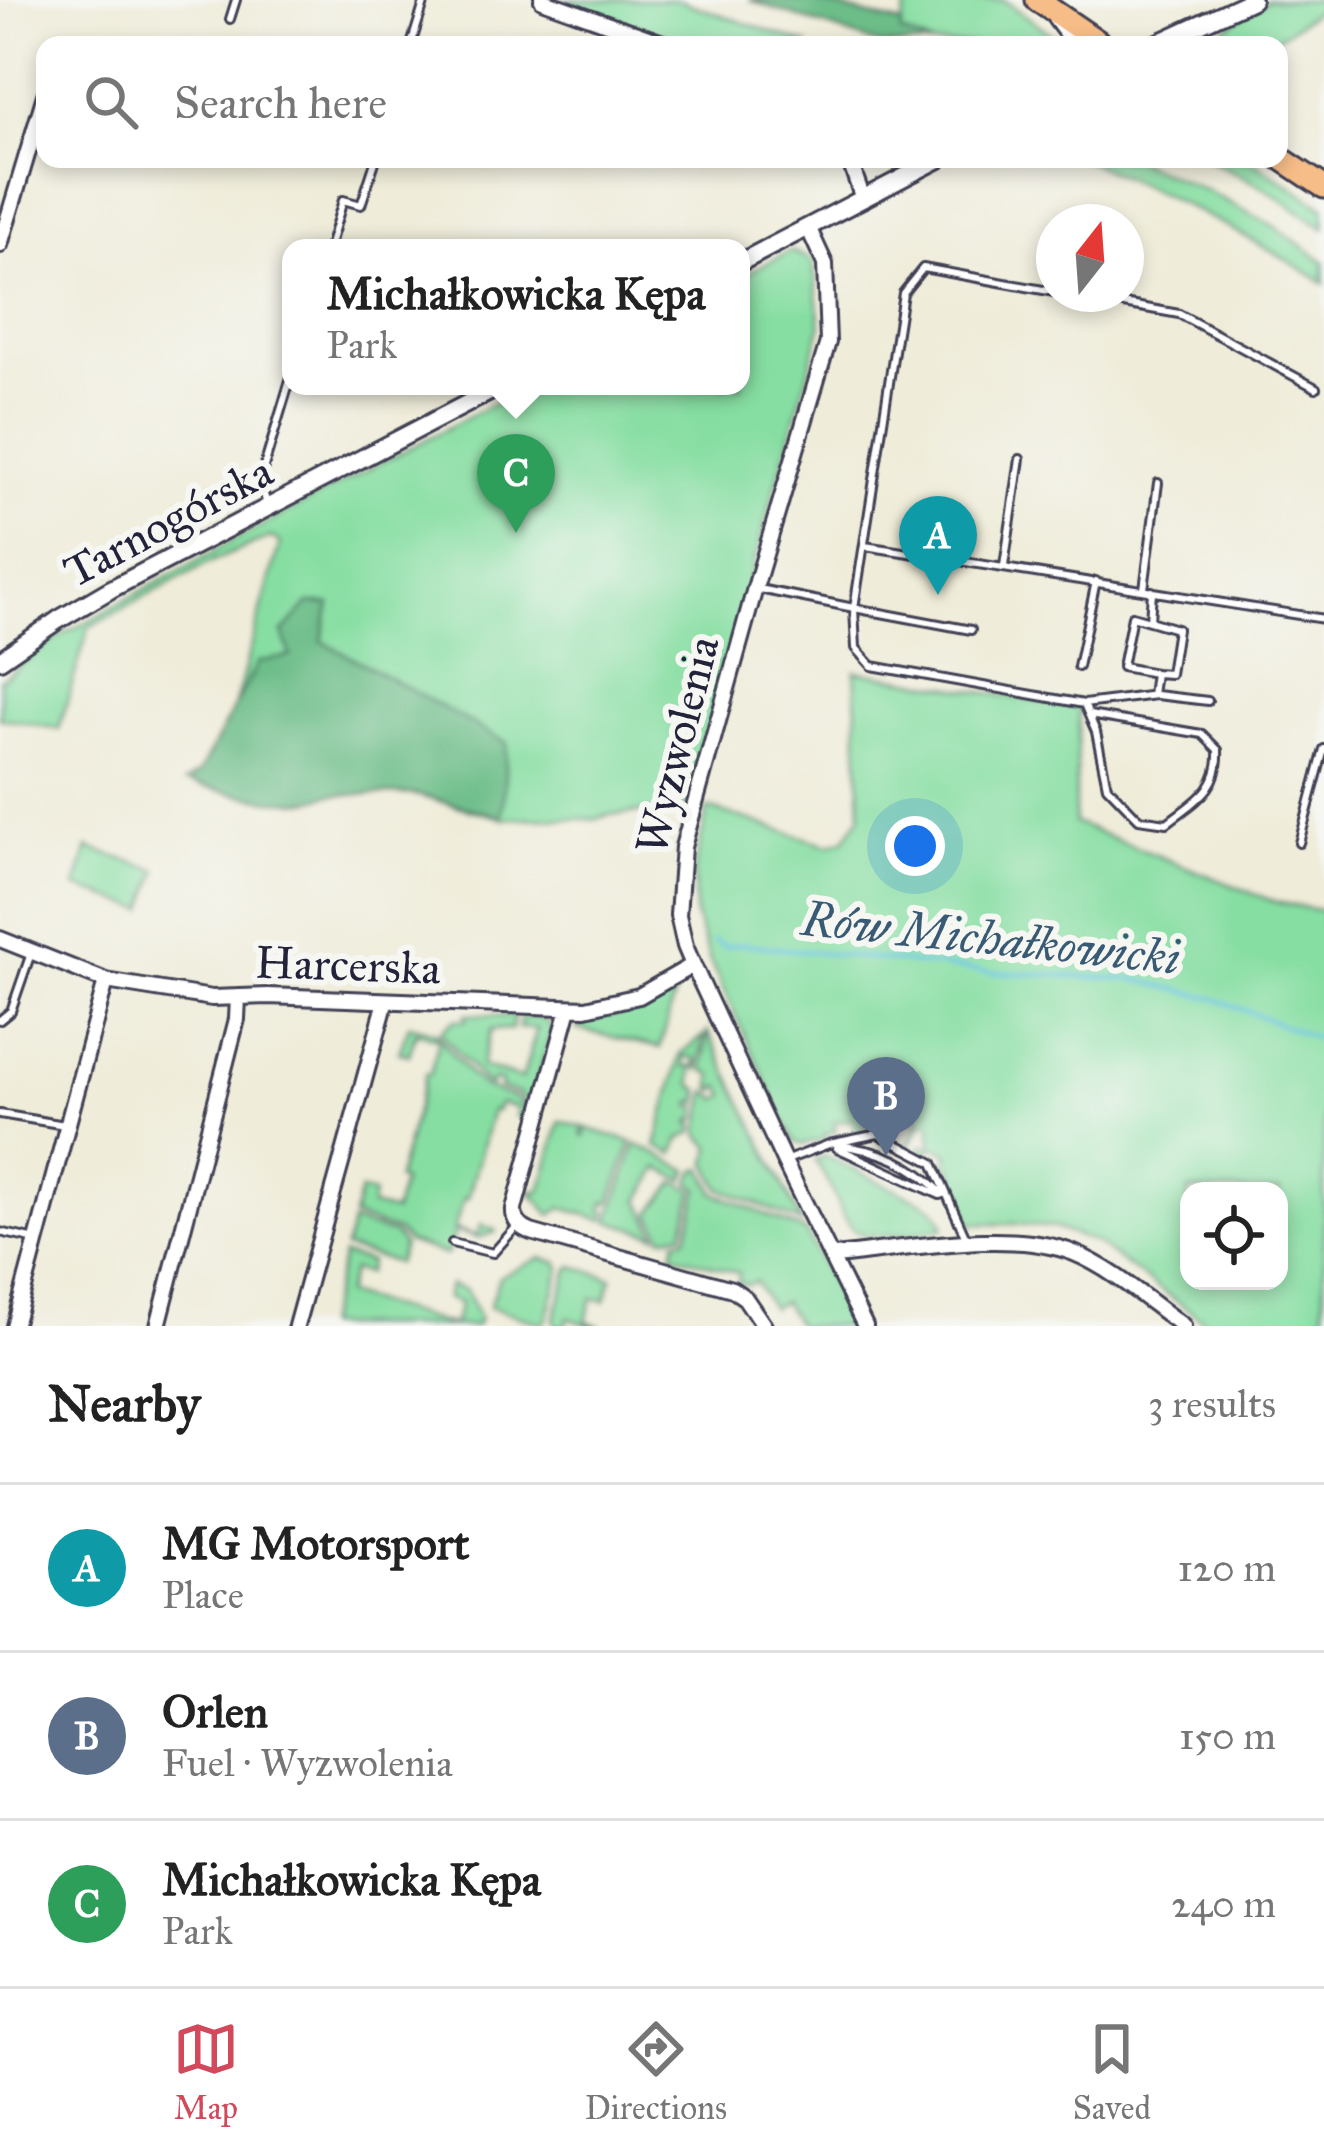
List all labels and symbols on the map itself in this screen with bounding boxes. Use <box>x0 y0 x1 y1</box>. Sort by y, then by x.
north arrow <box>1036 204 1144 312</box>
pin: C <box>477 434 555 533</box>
street label: Tarnogórska <box>54 443 282 599</box>
pin: A <box>899 496 977 595</box>
street label: Wyzwolenia <box>623 630 731 860</box>
your location <box>885 816 945 876</box>
water label: Rów Michałkowicki <box>797 889 1183 987</box>
street label: Harcerska <box>254 934 442 996</box>
pin: B <box>847 1057 925 1156</box>

